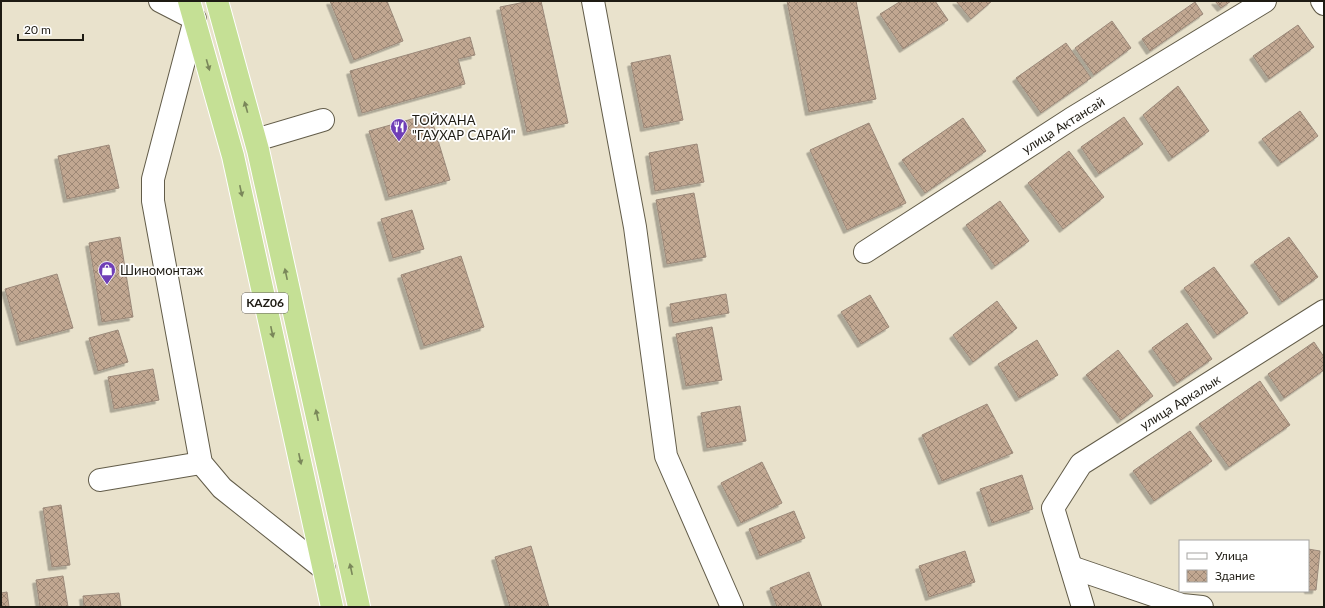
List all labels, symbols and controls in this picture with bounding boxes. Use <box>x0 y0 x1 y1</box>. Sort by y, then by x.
scale bar <box>18 16 83 42</box>
text: 20 m <box>24 22 51 37</box>
one-way arrow <box>205 59 211 72</box>
street label: улица Актансай <box>1019 93 1107 157</box>
one-way arrow <box>243 100 249 112</box>
place label: ТОЙХАНА "ГАУХАР САРАЙ" <box>412 112 516 143</box>
restaurant icon: ТОЙХАНА "ГАУХАР САРАЙ" <box>389 117 409 142</box>
one-way arrow <box>238 185 244 197</box>
shop icon: Шиномонтаж <box>97 260 117 285</box>
place label: Шиномонтаж <box>120 262 204 278</box>
one-way arrow <box>282 268 288 280</box>
road number: KАZ06 <box>242 293 288 313</box>
one-way arrow <box>269 326 275 338</box>
street label: улица Аркалык <box>1137 371 1223 433</box>
one-way arrow <box>313 408 319 421</box>
one-way arrow <box>297 453 303 465</box>
legend <box>1179 540 1309 592</box>
text: Улица <box>1215 548 1248 563</box>
one-way arrow <box>347 563 353 575</box>
text: Здание <box>1215 568 1255 583</box>

